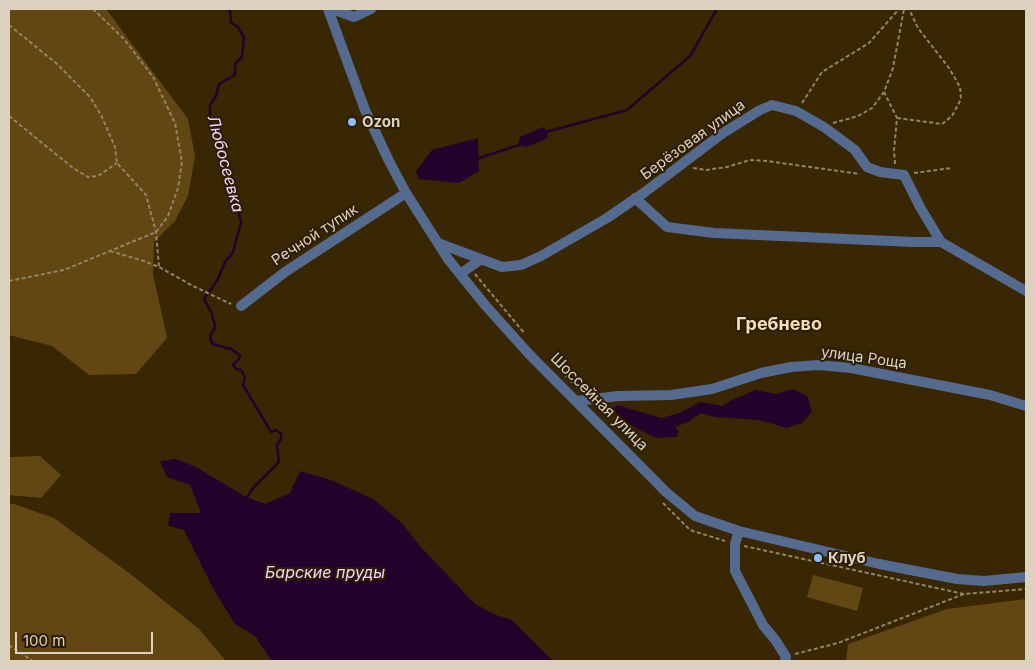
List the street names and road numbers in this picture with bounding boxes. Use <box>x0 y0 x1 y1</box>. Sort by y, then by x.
street label: Берёзовая улица <box>637 96 749 184</box>
street label: Речной тупик <box>268 200 362 270</box>
street label: улица Роща <box>820 343 908 373</box>
street label: Шоссейная улица <box>546 349 652 455</box>

